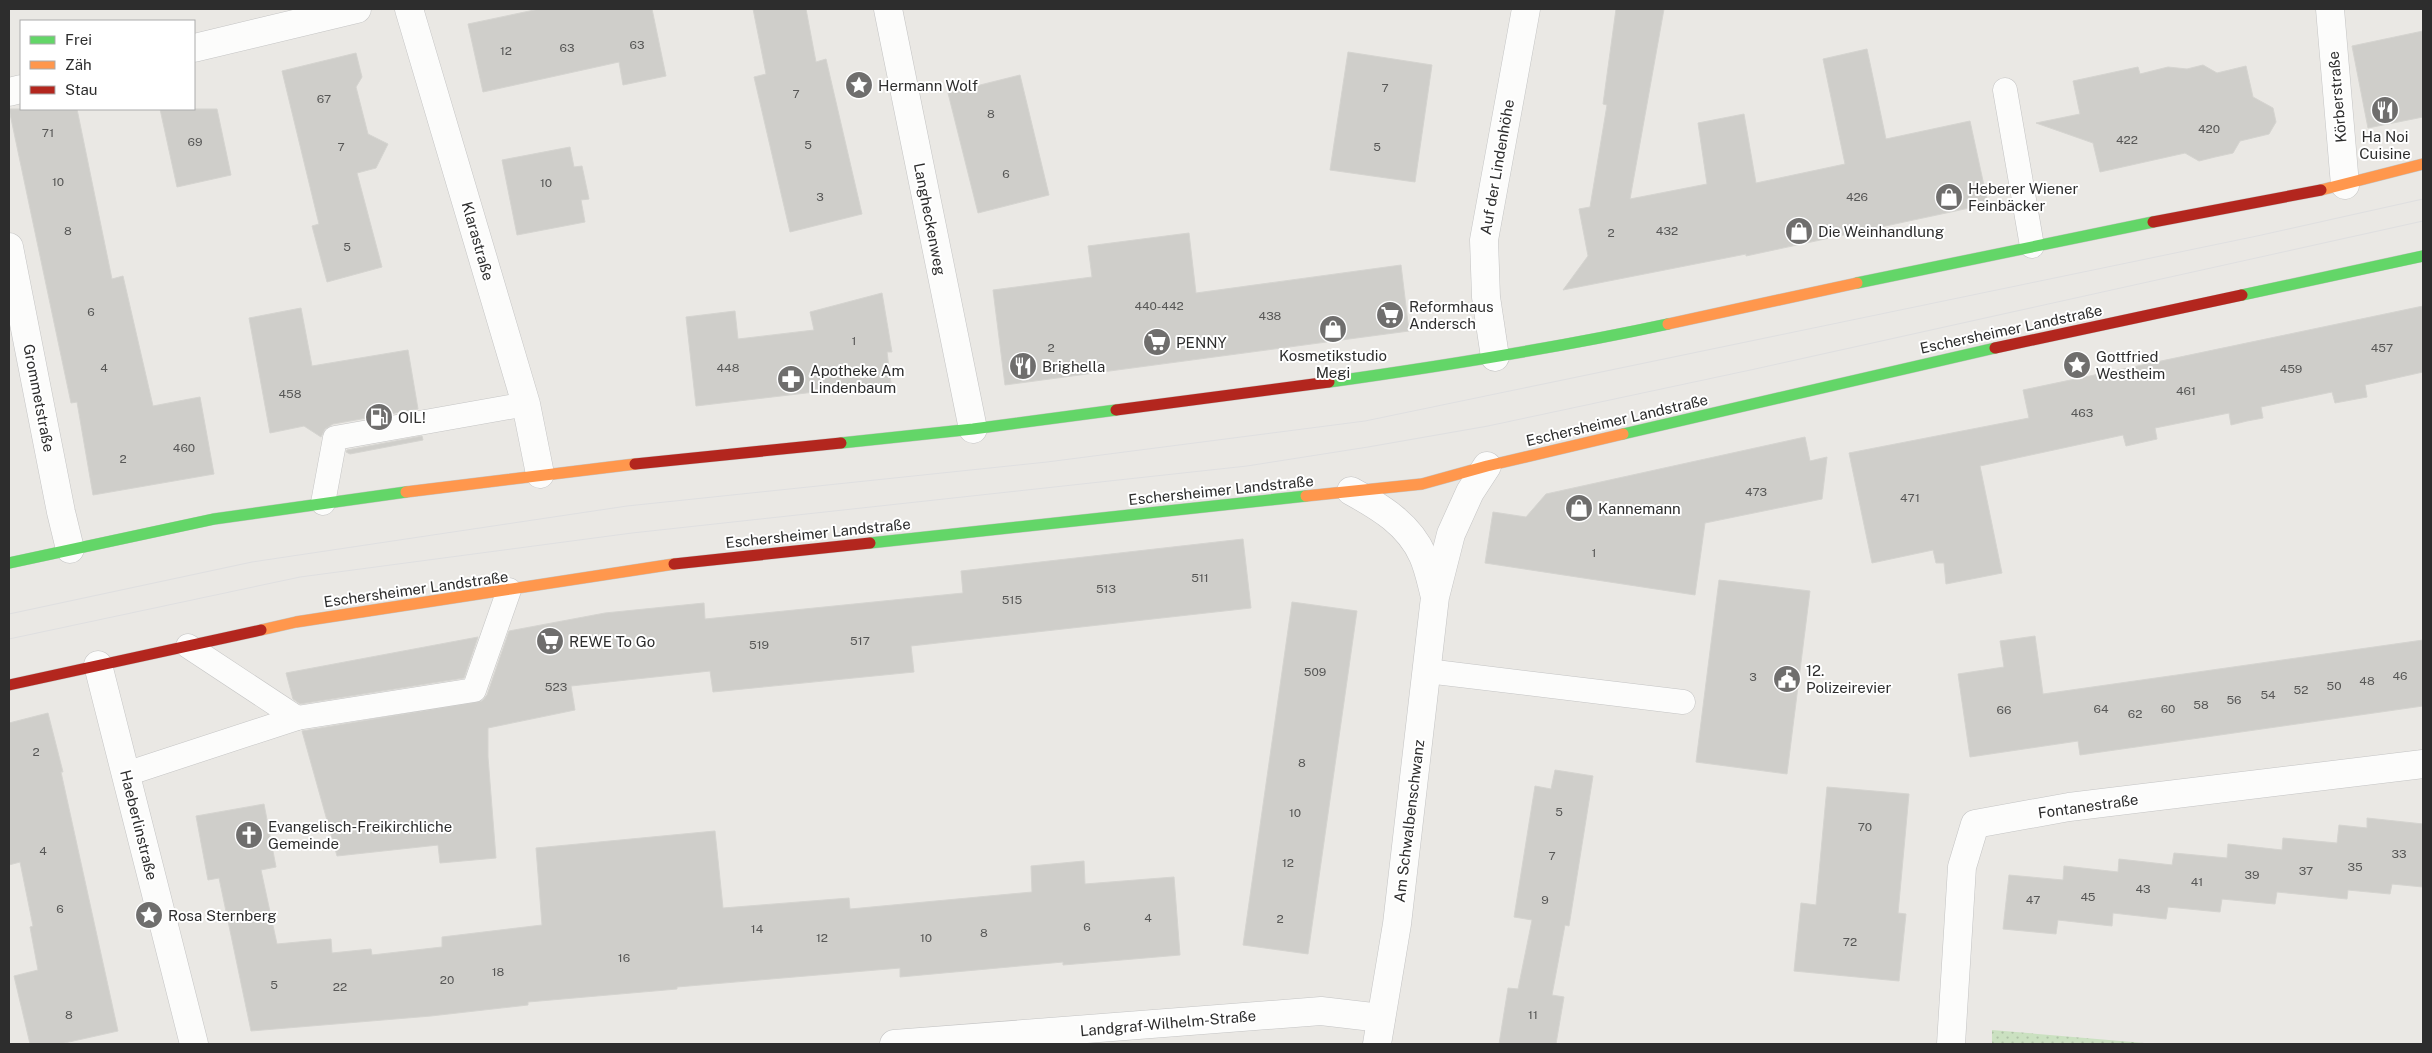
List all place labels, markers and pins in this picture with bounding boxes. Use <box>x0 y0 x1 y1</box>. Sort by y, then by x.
place icon: Hermann Wolf <box>844 70 874 100</box>
place label: Hermann Wolf <box>878 77 978 94</box>
restaurant icon: Ha Noi Cuisine <box>2370 95 2400 125</box>
place label: Ha Noi Cuisine <box>2359 128 2411 162</box>
place label: Heberer Wiener Feinbäcker <box>1968 180 2078 214</box>
shop icon: Heberer Wiener Feinbäcker <box>1934 182 1964 212</box>
shop icon: Die Weinhandlung <box>1784 216 1814 246</box>
place label: Die Weinhandlung <box>1818 223 1944 240</box>
place label: Reformhaus Andersch <box>1409 298 1493 332</box>
supermarket icon: Reformhaus Andersch <box>1375 300 1405 330</box>
shop icon: Kosmetikstudio Megi <box>1318 314 1348 344</box>
supermarket icon: PENNY <box>1142 327 1172 357</box>
place label: PENNY <box>1176 334 1227 351</box>
place label: Kosmetikstudio Megi <box>1279 347 1387 381</box>
place label: Gottfried Westheim <box>2096 348 2165 382</box>
place icon: Gottfried Westheim <box>2062 350 2092 380</box>
restaurant icon: Brighella <box>1008 351 1038 381</box>
place label: Brighella <box>1042 358 1105 375</box>
place label: Apotheke Am Lindenbaum <box>810 362 904 396</box>
pharmacy icon: Apotheke Am Lindenbaum <box>776 364 806 394</box>
fuel station icon: OIL! <box>364 402 394 432</box>
place label: OIL! <box>398 409 426 426</box>
shop icon: Kannemann <box>1564 493 1594 523</box>
place label: Kannemann <box>1598 500 1681 517</box>
supermarket icon: REWE To Go <box>535 626 565 656</box>
place label: REWE To Go <box>569 633 655 650</box>
place label: 12. Polizeirevier <box>1806 662 1891 696</box>
public building icon: 12. Polizeirevier <box>1772 664 1802 694</box>
place label: Evangelisch-Freikirchliche Gemeinde <box>268 818 452 852</box>
church icon: Evangelisch-Freikirchliche Gemeinde <box>234 820 264 850</box>
place icon: Rosa Sternberg <box>134 900 164 930</box>
place label: Rosa Sternberg <box>168 907 277 924</box>

